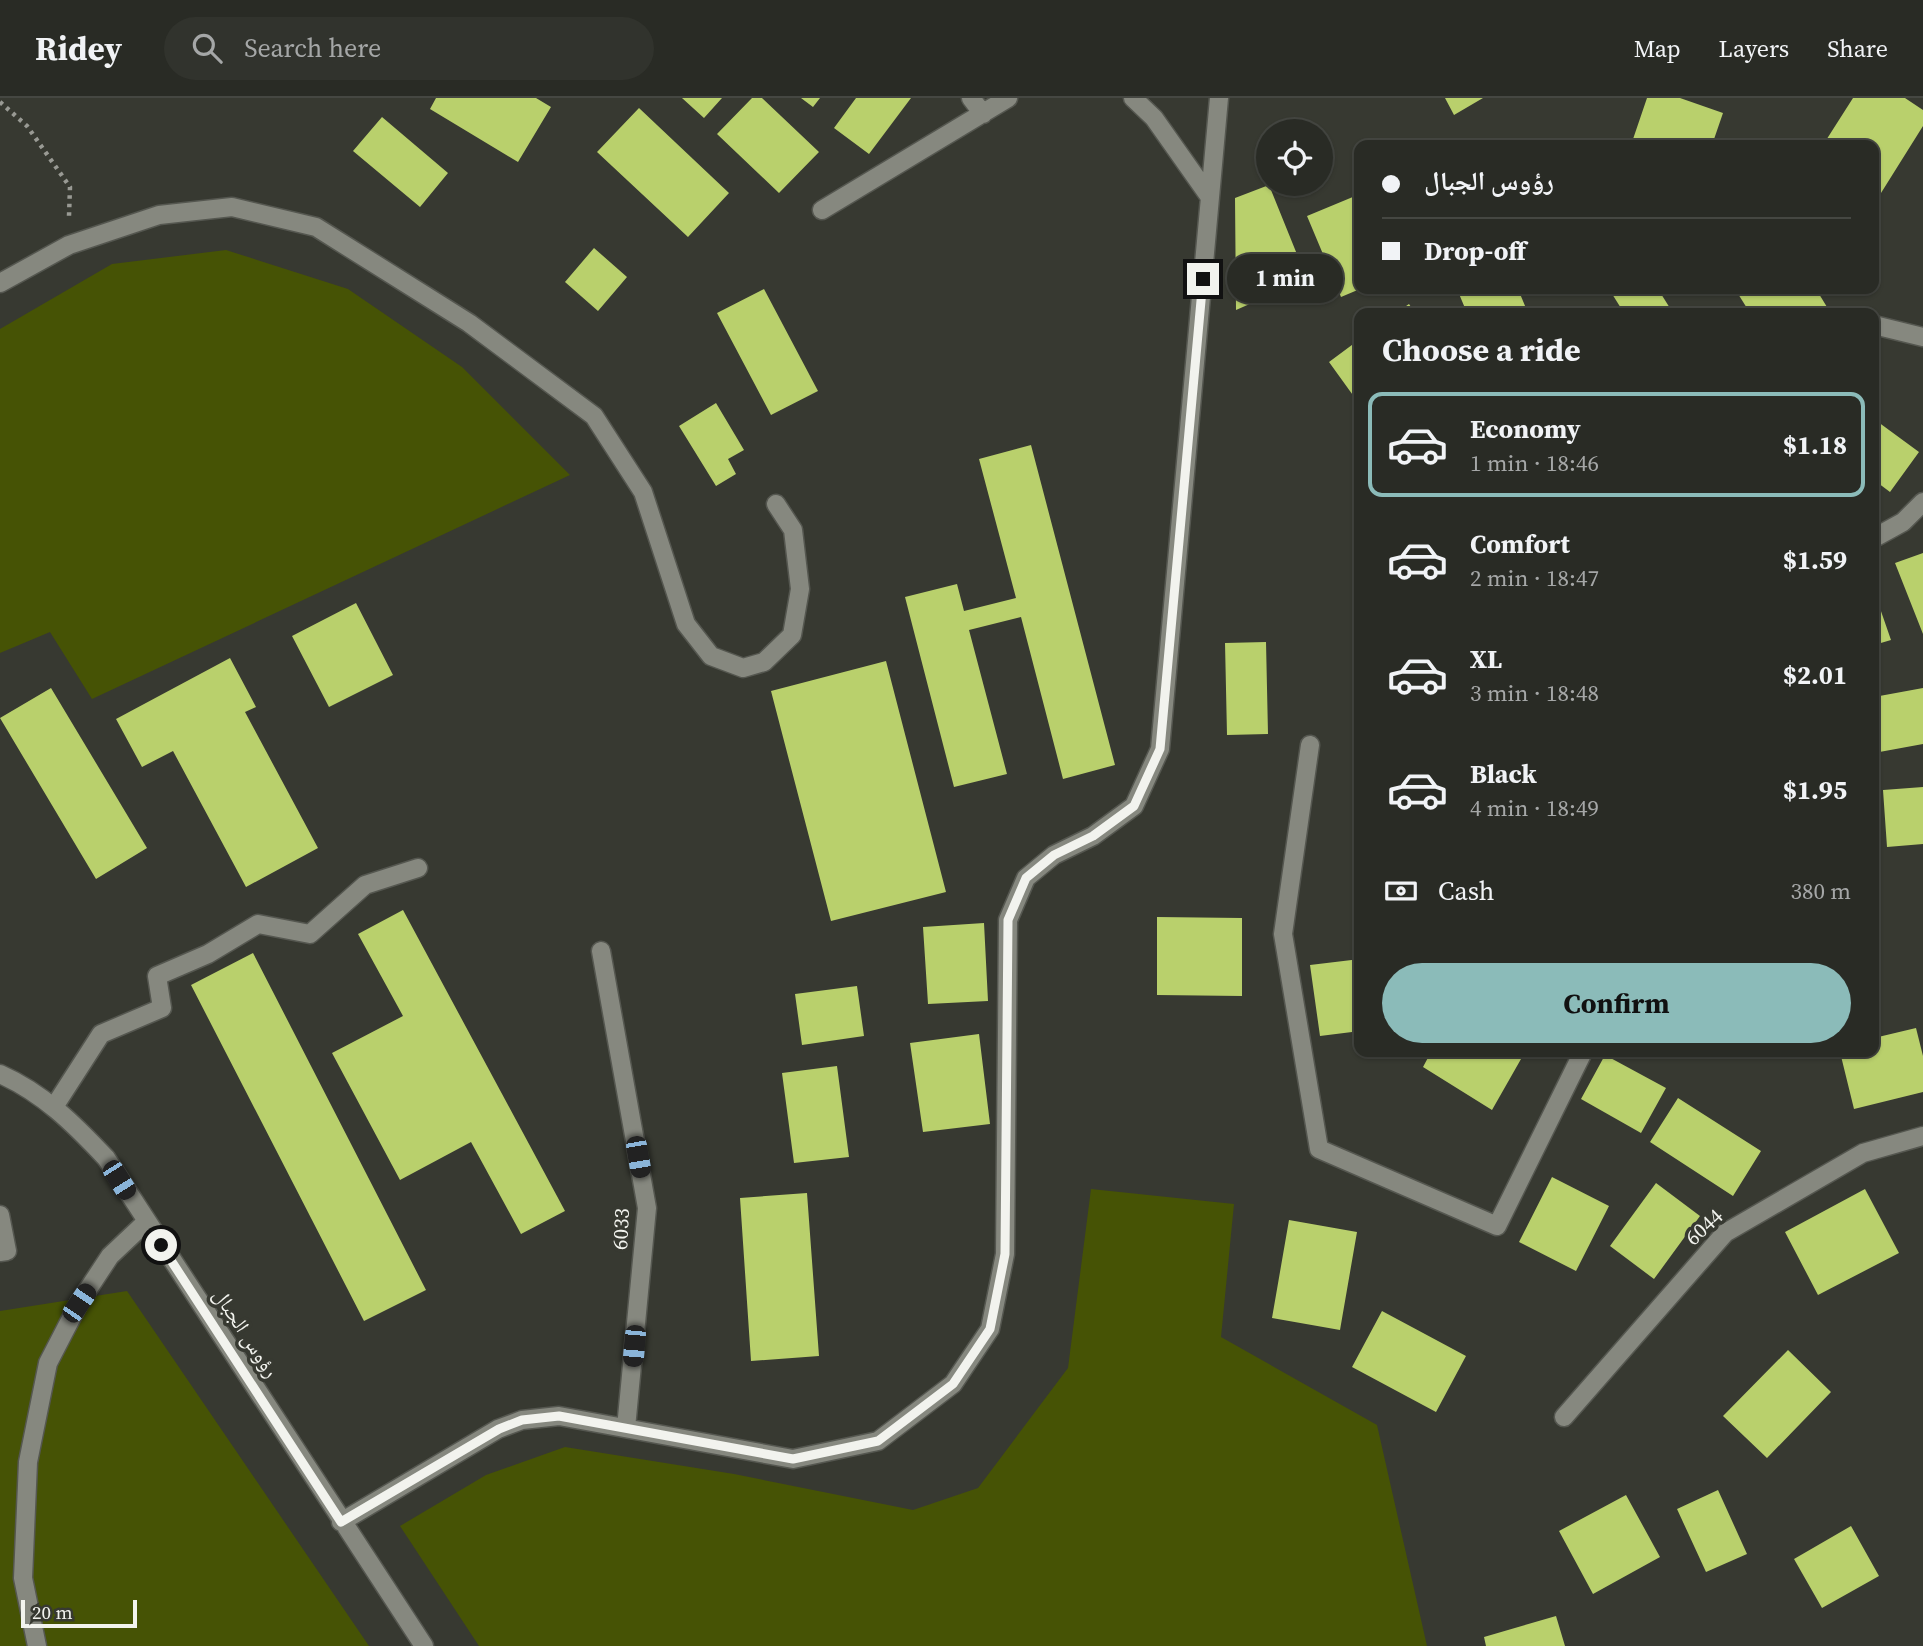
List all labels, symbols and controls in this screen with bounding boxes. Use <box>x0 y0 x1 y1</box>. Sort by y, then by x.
search box <box>164 17 654 80</box>
text: Ridey <box>35 26 122 71</box>
icon: search <box>188 29 226 67</box>
text: Search here <box>244 30 381 66</box>
text: Map <box>1634 32 1681 65</box>
text: Layers <box>1719 32 1789 65</box>
text: Share <box>1827 32 1888 65</box>
map controls <box>1256 119 1333 196</box>
button: locate <box>1256 119 1333 196</box>
text: رؤوس الجبال <box>1424 163 1554 199</box>
text: Drop-off <box>1424 233 1526 269</box>
callout: 1 min <box>1228 254 1343 304</box>
text: 1 min <box>1255 262 1315 294</box>
route end <box>1187 263 1219 295</box>
text: Choose a ride <box>1382 328 1581 372</box>
text: Economy <box>1470 411 1581 447</box>
icon: car <box>1386 413 1449 476</box>
text: $1.18 <box>1783 427 1847 463</box>
text: 1 min · 18:46 <box>1470 447 1599 479</box>
text: Comfort <box>1470 526 1570 562</box>
icon: car <box>1386 528 1449 591</box>
text: $1.59 <box>1783 542 1847 578</box>
text: 2 min · 18:47 <box>1470 562 1599 594</box>
text: XL <box>1470 641 1502 677</box>
icon: car <box>1386 643 1449 706</box>
text: $2.01 <box>1783 657 1847 693</box>
text: 3 min · 18:48 <box>1470 677 1599 709</box>
text: Black <box>1470 756 1537 792</box>
icon: car <box>1386 758 1449 821</box>
text: $1.95 <box>1783 772 1847 808</box>
text: 4 min · 18:49 <box>1470 792 1599 824</box>
icon: cash <box>1382 872 1420 910</box>
text: Cash <box>1438 873 1494 909</box>
text: 380 m <box>1790 875 1851 907</box>
button: Confirm <box>1382 963 1851 1043</box>
car <box>625 1134 652 1180</box>
car <box>99 1157 140 1203</box>
street label: 6044 <box>1678 1201 1729 1252</box>
street label: 6033 <box>605 1207 636 1251</box>
route start <box>145 1229 177 1261</box>
car <box>59 1280 100 1326</box>
street label: رؤوس الجبال <box>207 1282 286 1383</box>
car <box>622 1324 647 1368</box>
scale bar <box>21 1597 136 1629</box>
text: 20 m <box>32 1599 73 1625</box>

